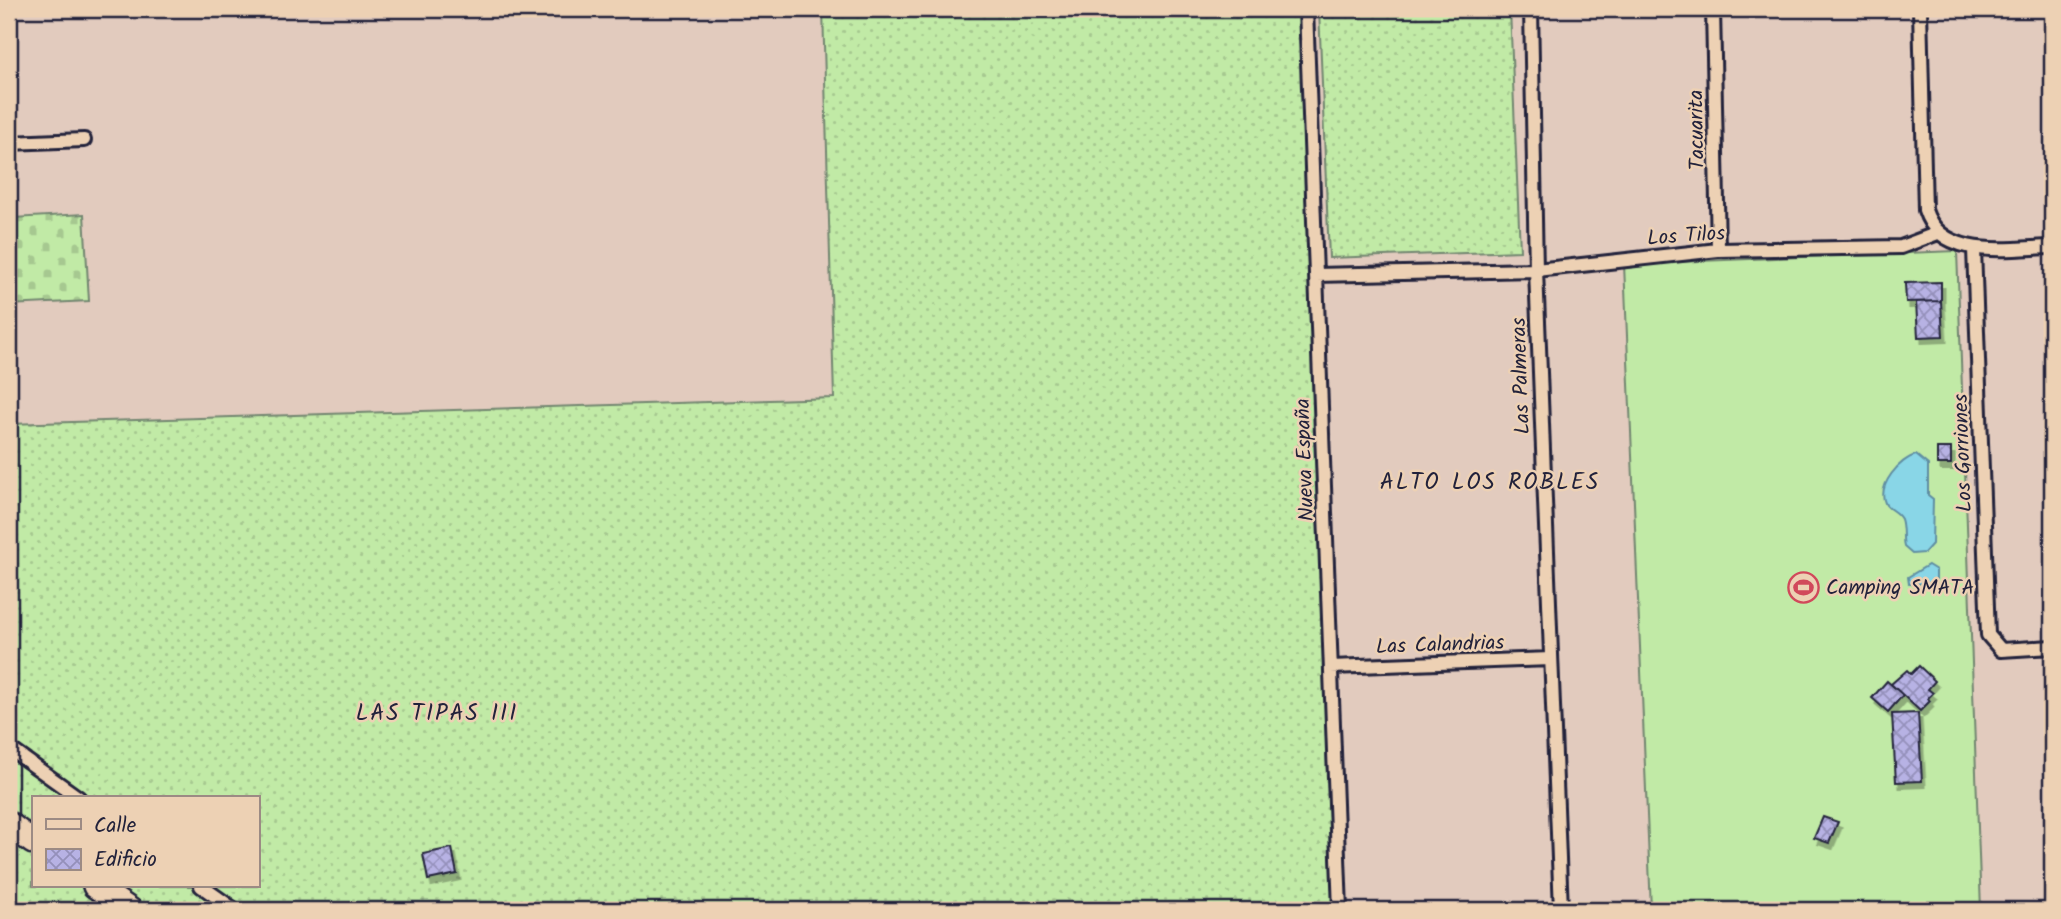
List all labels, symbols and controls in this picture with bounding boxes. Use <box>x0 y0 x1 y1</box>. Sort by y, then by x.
street label: Tacuarita <box>1680 90 1715 170</box>
street label: Los Tilos <box>1646 217 1726 256</box>
street label: Las Palmeras <box>1503 317 1540 435</box>
street label: Los Gorriones <box>1945 393 1982 513</box>
street label: Nueva España <box>1287 398 1324 522</box>
district label: ALTO LOS ROBLES <box>1380 465 1600 501</box>
sports icon: Camping SMATA <box>1786 570 1820 604</box>
place label: Camping SMATA <box>1826 572 1974 605</box>
street label: Las Calandrias <box>1375 627 1505 664</box>
district label: LAS TIPAS III <box>356 696 518 732</box>
legend <box>32 796 259 888</box>
text: Calle <box>94 810 137 843</box>
text: Edificio <box>94 844 157 877</box>

